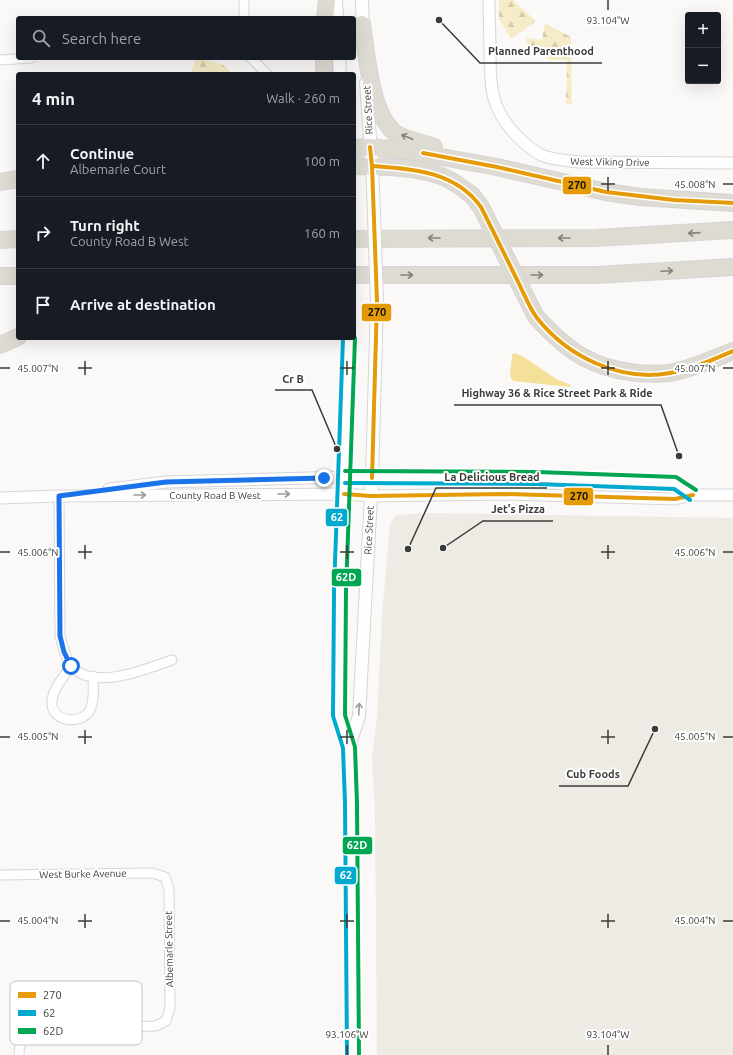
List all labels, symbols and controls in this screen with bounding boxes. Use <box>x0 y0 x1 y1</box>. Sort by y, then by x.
map controls <box>685 12 721 84</box>
button: + <box>685 12 721 48</box>
text: 93.104°W <box>586 15 630 26</box>
search box <box>16 16 356 60</box>
icon: search <box>30 27 52 49</box>
text: Search here <box>62 30 141 47</box>
callout: Planned Parenthood <box>480 40 602 63</box>
text: Planned Parenthood <box>488 45 594 57</box>
button: − <box>685 48 721 84</box>
street label: Rice Street <box>361 85 375 135</box>
text: 4 min <box>32 89 75 108</box>
text: Walk · 260 m <box>266 91 340 105</box>
one-way arrow <box>401 133 413 141</box>
text: Continue <box>70 145 134 162</box>
icon: ahead <box>32 150 54 172</box>
text: 100 m <box>304 154 340 168</box>
street label: West Viking Drive <box>570 156 650 168</box>
text: Albemarle Court <box>70 162 166 176</box>
line badge: 270 <box>562 176 592 195</box>
text: 270 <box>568 179 586 191</box>
text: 45.008°N <box>674 179 716 190</box>
text: Turn right <box>70 217 140 234</box>
icon: right <box>32 222 54 244</box>
text: 160 m <box>304 226 340 240</box>
one-way arrow <box>688 229 701 236</box>
text: County Road B West <box>70 234 189 248</box>
one-way arrow <box>428 234 441 242</box>
one-way arrow <box>558 234 571 242</box>
one-way arrow <box>660 268 673 275</box>
one-way arrow <box>400 271 413 279</box>
one-way arrow <box>530 271 543 279</box>
icon: arrive <box>32 294 54 316</box>
text: Arrive at destination <box>70 296 216 313</box>
line badge: 270 <box>361 303 392 322</box>
text: 270 <box>368 306 386 318</box>
text: 45.007°N <box>17 363 59 374</box>
text: 45.007°N <box>674 363 716 374</box>
callout: Cr B <box>275 367 312 390</box>
text: Cr B <box>282 373 304 385</box>
callout: Highway 36 & Rice Street Park & Ride <box>454 382 661 405</box>
text: Highway 36 & Rice Street Park & Ride <box>461 387 653 399</box>
callout: La Delicious Bread <box>436 465 547 488</box>
route end <box>315 469 333 487</box>
text: La Delicious Bread <box>444 471 540 483</box>
line badge: 270 <box>563 487 594 506</box>
street label: County Road B West <box>169 490 261 501</box>
one-way arrow <box>277 490 290 498</box>
text: 270 <box>570 490 588 502</box>
one-way arrow <box>133 491 146 499</box>
callout: Jet's Pizza <box>483 498 553 521</box>
text: Jet's Pizza <box>491 503 545 515</box>
street label: Rice Street <box>362 505 376 555</box>
line badge: 62 <box>325 508 348 527</box>
text: 62 <box>331 511 343 523</box>
text: 45.006°N <box>17 547 59 558</box>
text: 45.006°N <box>674 547 716 558</box>
line badge: 62D <box>331 568 362 587</box>
text: 62D <box>336 571 356 583</box>
route start <box>62 657 80 675</box>
one-way arrow <box>356 703 363 716</box>
text: 45.005°N <box>17 731 59 742</box>
text: 45.005°N <box>674 731 716 742</box>
callout: Cub Foods <box>559 763 628 786</box>
text: Cub Foods <box>566 768 620 780</box>
line badge: 62D <box>342 836 373 855</box>
text: 62D <box>347 839 367 851</box>
line badge: 62 <box>334 866 357 885</box>
street label: West Burke Avenue <box>39 868 127 880</box>
text: 62 <box>340 869 352 881</box>
street label: Albemarle Street <box>163 911 175 987</box>
text: 45.004°N <box>17 915 59 926</box>
text: 45.004°N <box>674 915 716 926</box>
legend <box>10 981 142 1045</box>
text: 270 <box>43 989 62 1001</box>
text: 62 <box>43 1007 55 1019</box>
text: 62D <box>43 1025 63 1037</box>
text: 93.106°W <box>325 1029 369 1040</box>
text: 93.104°W <box>586 1029 630 1040</box>

